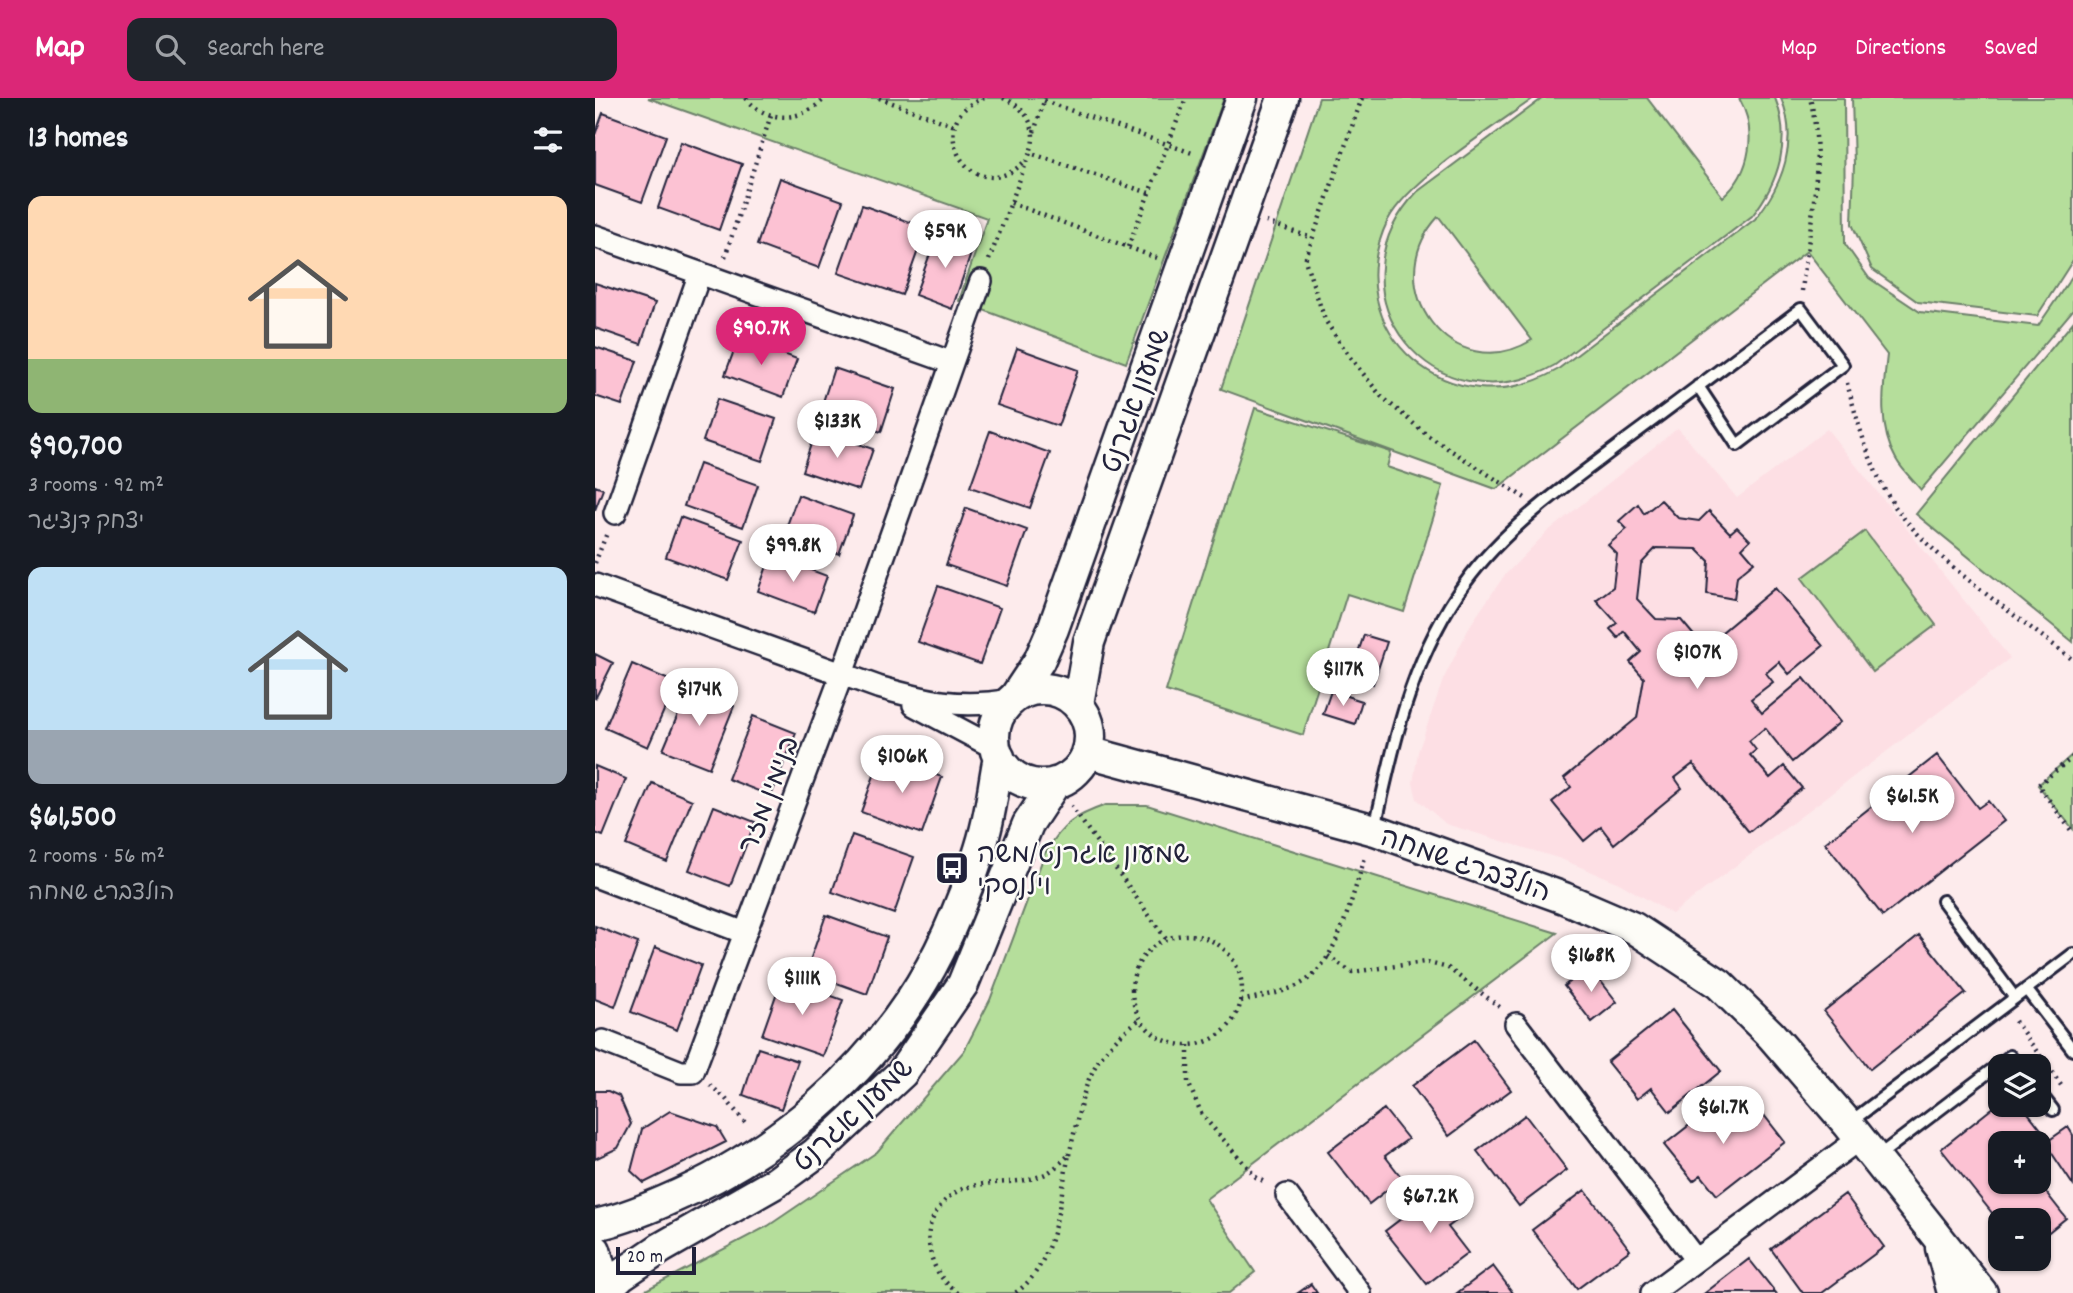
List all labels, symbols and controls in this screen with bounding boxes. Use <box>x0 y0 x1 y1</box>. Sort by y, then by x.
search box <box>127 18 617 81</box>
text: Map <box>35 26 85 73</box>
icon: search <box>151 30 189 68</box>
text: Search here <box>207 31 325 68</box>
text: Map <box>1781 32 1817 66</box>
text: Directions <box>1855 32 1946 66</box>
text: Saved <box>1984 32 2038 66</box>
text: 13 homes <box>28 119 128 162</box>
icon: filters <box>529 121 567 159</box>
pin: $59K <box>904 211 986 270</box>
text: $59K <box>923 216 967 249</box>
icon: home <box>235 241 361 367</box>
pin: $90.7K <box>704 308 818 367</box>
text: $90.7K <box>732 313 790 346</box>
street label: שמעון אגרנט <box>1094 324 1183 480</box>
pin: $133K <box>788 400 886 460</box>
text: $133K <box>813 406 861 439</box>
text: $90,700 <box>28 427 123 470</box>
text: 3 rooms · 92 m² <box>28 470 164 503</box>
text: יצחק דנציגר <box>28 507 144 540</box>
pin: $99.8K <box>736 524 850 584</box>
text: $99.8K <box>765 530 821 563</box>
icon: home <box>235 612 361 738</box>
pin: $107K <box>1648 632 1746 691</box>
text: $107K <box>1673 637 1721 670</box>
pin: $117K <box>1294 648 1392 708</box>
text: $117K <box>1322 654 1364 687</box>
pin: $174K <box>650 668 748 728</box>
text: $174K <box>676 674 722 707</box>
street label: בנימין מזר <box>731 731 812 860</box>
pin: $106K <box>853 736 951 795</box>
text: $106K <box>876 741 928 774</box>
pin: $61.5K <box>1855 776 1969 835</box>
text: $61.5K <box>1885 781 1939 814</box>
text: $61,500 <box>28 798 117 841</box>
street label: הולצברג שמחה <box>1374 820 1555 916</box>
place label: שמעון אגרנט/משה וילנסקי <box>977 837 1189 909</box>
text: 2 rooms · 56 m² <box>28 841 165 874</box>
bus stop icon: שמעון אגרנט/משה וילנסקי <box>933 849 971 887</box>
text: הולצברג שמחה <box>28 878 175 911</box>
pin: $168K <box>1542 934 1640 994</box>
text: $168K <box>1567 940 1615 973</box>
pin: $111K <box>753 958 851 1017</box>
text: $111K <box>783 963 821 996</box>
street label: שמעון אגרנט <box>786 1051 925 1184</box>
map controls <box>1988 1054 2051 1271</box>
button: layers <box>1988 1054 2051 1117</box>
pin: $61.7K <box>1666 1086 1780 1146</box>
text: $61.7K <box>1697 1092 1749 1125</box>
button: + <box>1988 1131 2051 1194</box>
pin: $67.2K <box>1373 1176 1487 1235</box>
text: $67.2K <box>1402 1181 1458 1214</box>
button: − <box>1988 1208 2051 1271</box>
scale bar <box>616 1244 697 1276</box>
text: 20 m <box>627 1245 663 1272</box>

